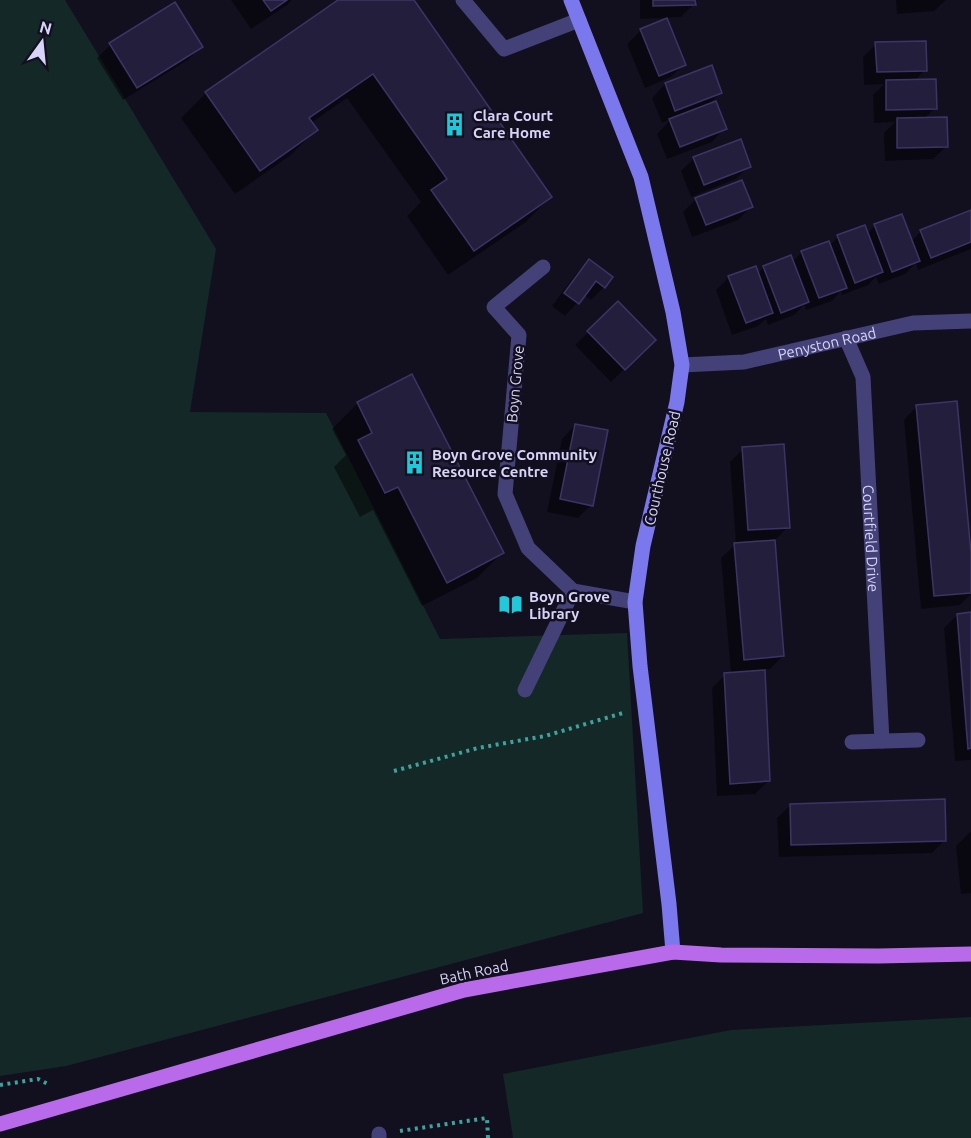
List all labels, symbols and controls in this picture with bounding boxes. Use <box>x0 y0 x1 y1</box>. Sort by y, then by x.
north arrow <box>12 12 72 72</box>
text: N <box>38 17 54 38</box>
place label: Clara Court Care Home <box>473 107 554 141</box>
building icon: Clara Court Care Home <box>442 111 468 137</box>
street label: Penyston Road <box>776 323 878 362</box>
street label: Boyn Grove <box>503 345 527 423</box>
street label: Courthouse Road <box>641 409 683 527</box>
place label: Boyn Grove Community Resource Centre <box>432 446 597 480</box>
building icon: Boyn Grove Community Resource Centre <box>401 450 427 476</box>
street label: Courtfield Drive <box>860 484 883 592</box>
place label: Boyn Grove Library <box>529 588 610 622</box>
library icon: Boyn Grove Library <box>498 592 524 618</box>
street label: Bath Road <box>438 956 510 988</box>

